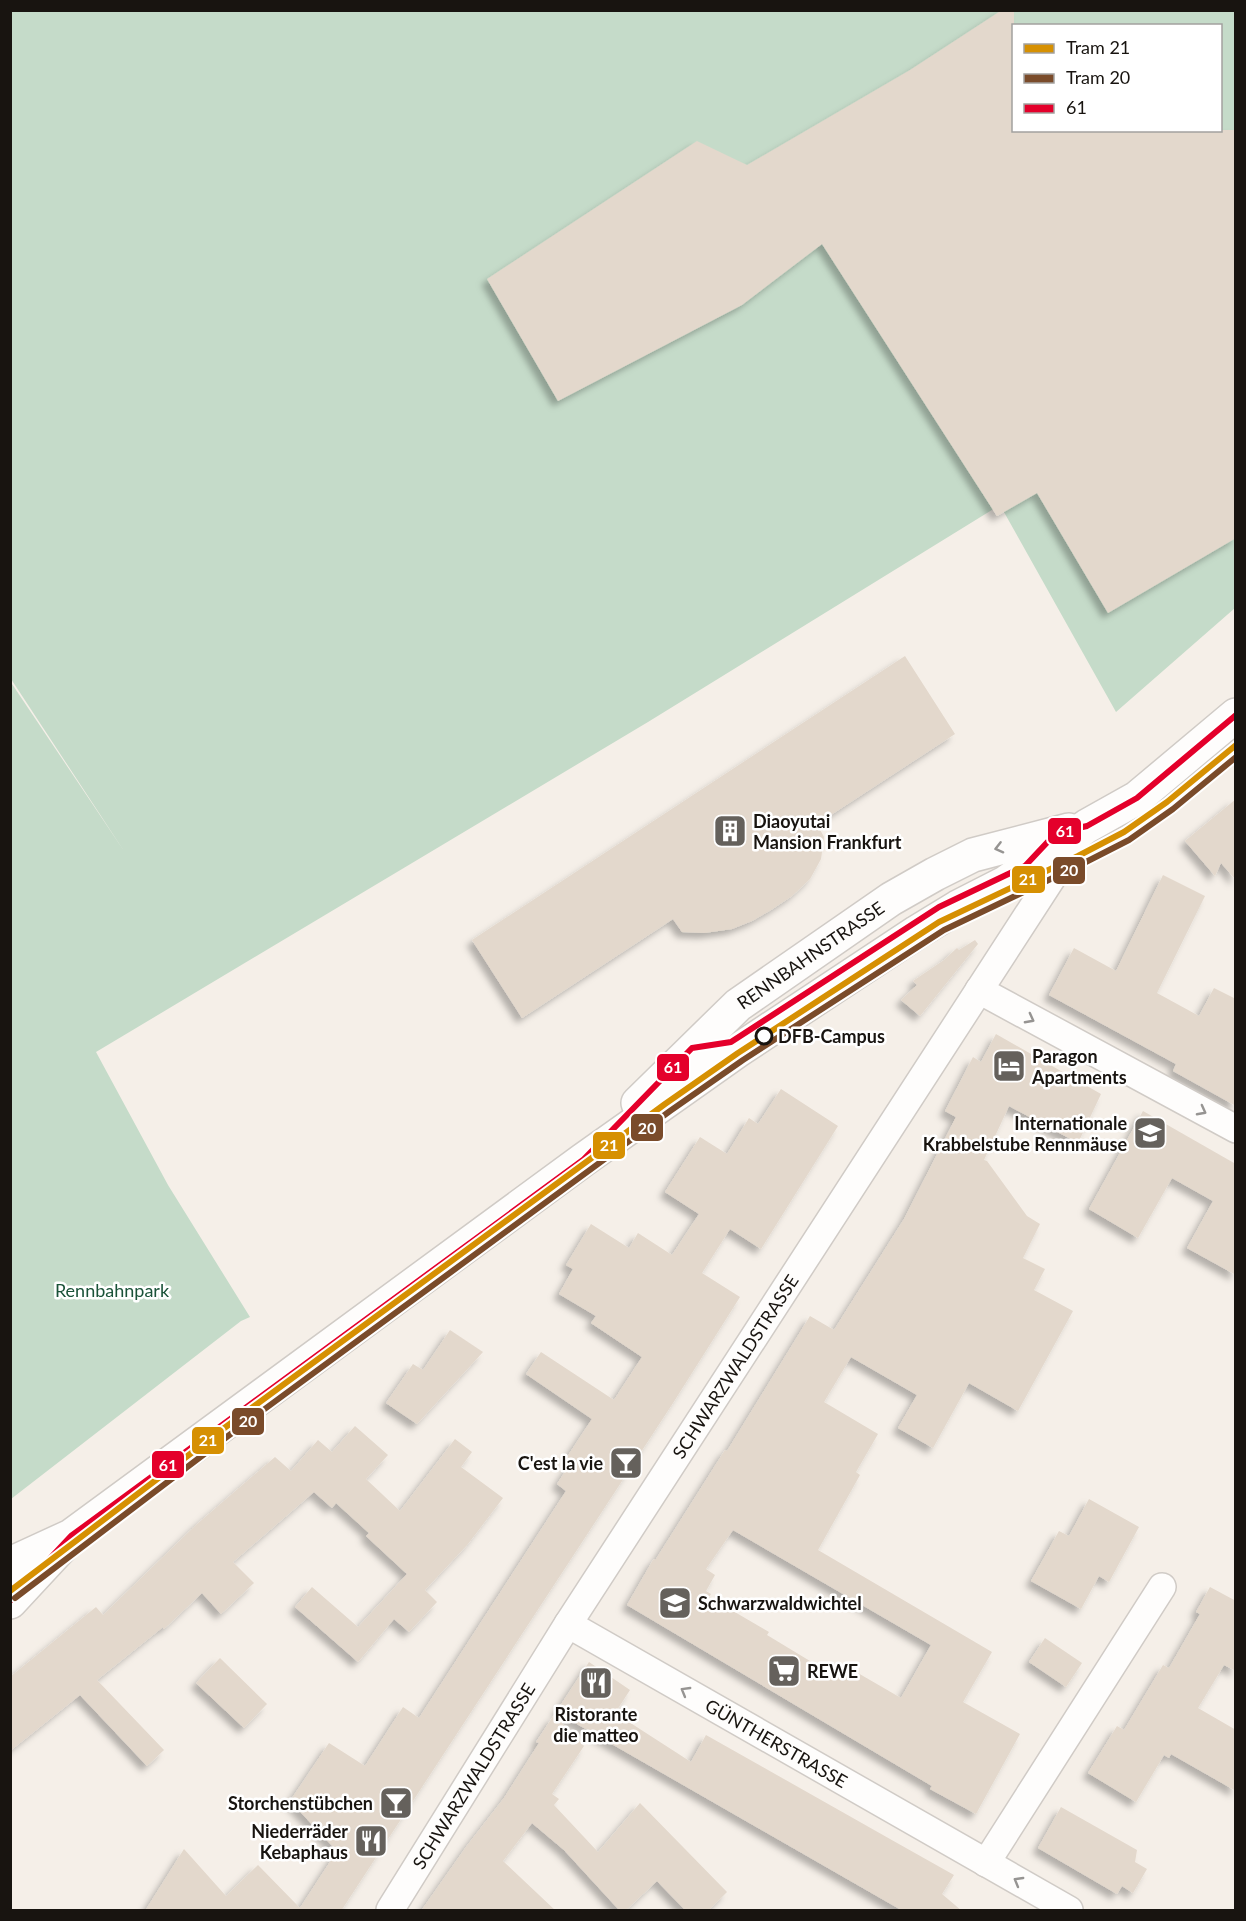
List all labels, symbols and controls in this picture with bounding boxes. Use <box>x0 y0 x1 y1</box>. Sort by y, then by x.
legend <box>1012 24 1222 132</box>
text: Tram 21 <box>1066 36 1130 58</box>
text: Tram 20 <box>1066 66 1130 88</box>
text: 61 <box>1066 96 1087 118</box>
place label: Diaoyutai Mansion Frankfurt <box>753 810 902 853</box>
building icon: Diaoyutai Mansion Frankfurt <box>712 813 748 849</box>
line badge: 61 <box>1047 817 1082 845</box>
text: 61 <box>1056 821 1074 840</box>
one-way arrow <box>994 840 1004 853</box>
line badge: 20 <box>1052 856 1086 885</box>
text: 20 <box>1060 860 1078 879</box>
line badge: 21 <box>1011 865 1046 894</box>
text: 21 <box>1019 869 1037 888</box>
street label: RENNBAHNSTRASSE <box>732 896 888 1014</box>
one-way arrow <box>1024 1012 1034 1023</box>
place label: DFB-Campus <box>778 1025 885 1047</box>
marker: DFB-Campus <box>755 1027 773 1045</box>
place label: Paragon Apartments <box>1031 1045 1127 1088</box>
hotel icon: Paragon Apartments <box>991 1048 1027 1084</box>
line badge: 61 <box>656 1053 690 1082</box>
text: 61 <box>664 1057 682 1076</box>
one-way arrow <box>1195 1104 1206 1115</box>
place label: Internationale Krabbelstube Rennmäuse <box>923 1112 1127 1155</box>
line badge: 20 <box>630 1113 664 1142</box>
school or university icon: Internationale Krabbelstube Rennmäuse <box>1132 1115 1168 1151</box>
text: 20 <box>638 1118 656 1137</box>
line badge: 21 <box>592 1131 626 1160</box>
text: 21 <box>600 1135 618 1154</box>
street label: SCHWARZWALDSTRASSE <box>668 1270 803 1462</box>
park label: Rennbahnpark <box>55 1279 170 1301</box>
line badge: 20 <box>231 1407 265 1436</box>
text: 20 <box>239 1411 257 1430</box>
line badge: 21 <box>191 1426 225 1455</box>
text: 21 <box>199 1430 217 1449</box>
bar icon: C'est la vie <box>608 1445 644 1481</box>
line badge: 61 <box>151 1450 185 1479</box>
place label: C'est la vie <box>518 1452 603 1474</box>
text: 61 <box>159 1455 177 1474</box>
school or university icon: Schwarzwaldwichtel <box>657 1585 693 1621</box>
place label: Schwarzwaldwichtel <box>698 1592 862 1614</box>
supermarket icon: REWE <box>766 1653 802 1689</box>
place label: REWE <box>807 1660 858 1682</box>
restaurant icon: Ristorante die matteo <box>578 1665 614 1701</box>
street label: SCHWARZWALDSTRASSE <box>407 1679 540 1873</box>
one-way arrow <box>681 1686 691 1698</box>
street label: GÜNTHERSTRASSE <box>701 1694 851 1792</box>
place label: Ristorante die matteo <box>553 1703 639 1746</box>
bar icon: Storchenstübchen <box>378 1785 414 1821</box>
place label: Storchenstübchen <box>228 1792 373 1814</box>
place label: Niederräder Kebaphaus <box>251 1820 348 1863</box>
restaurant icon: Niederräder Kebaphaus <box>353 1823 389 1859</box>
one-way arrow <box>1014 1877 1024 1889</box>

